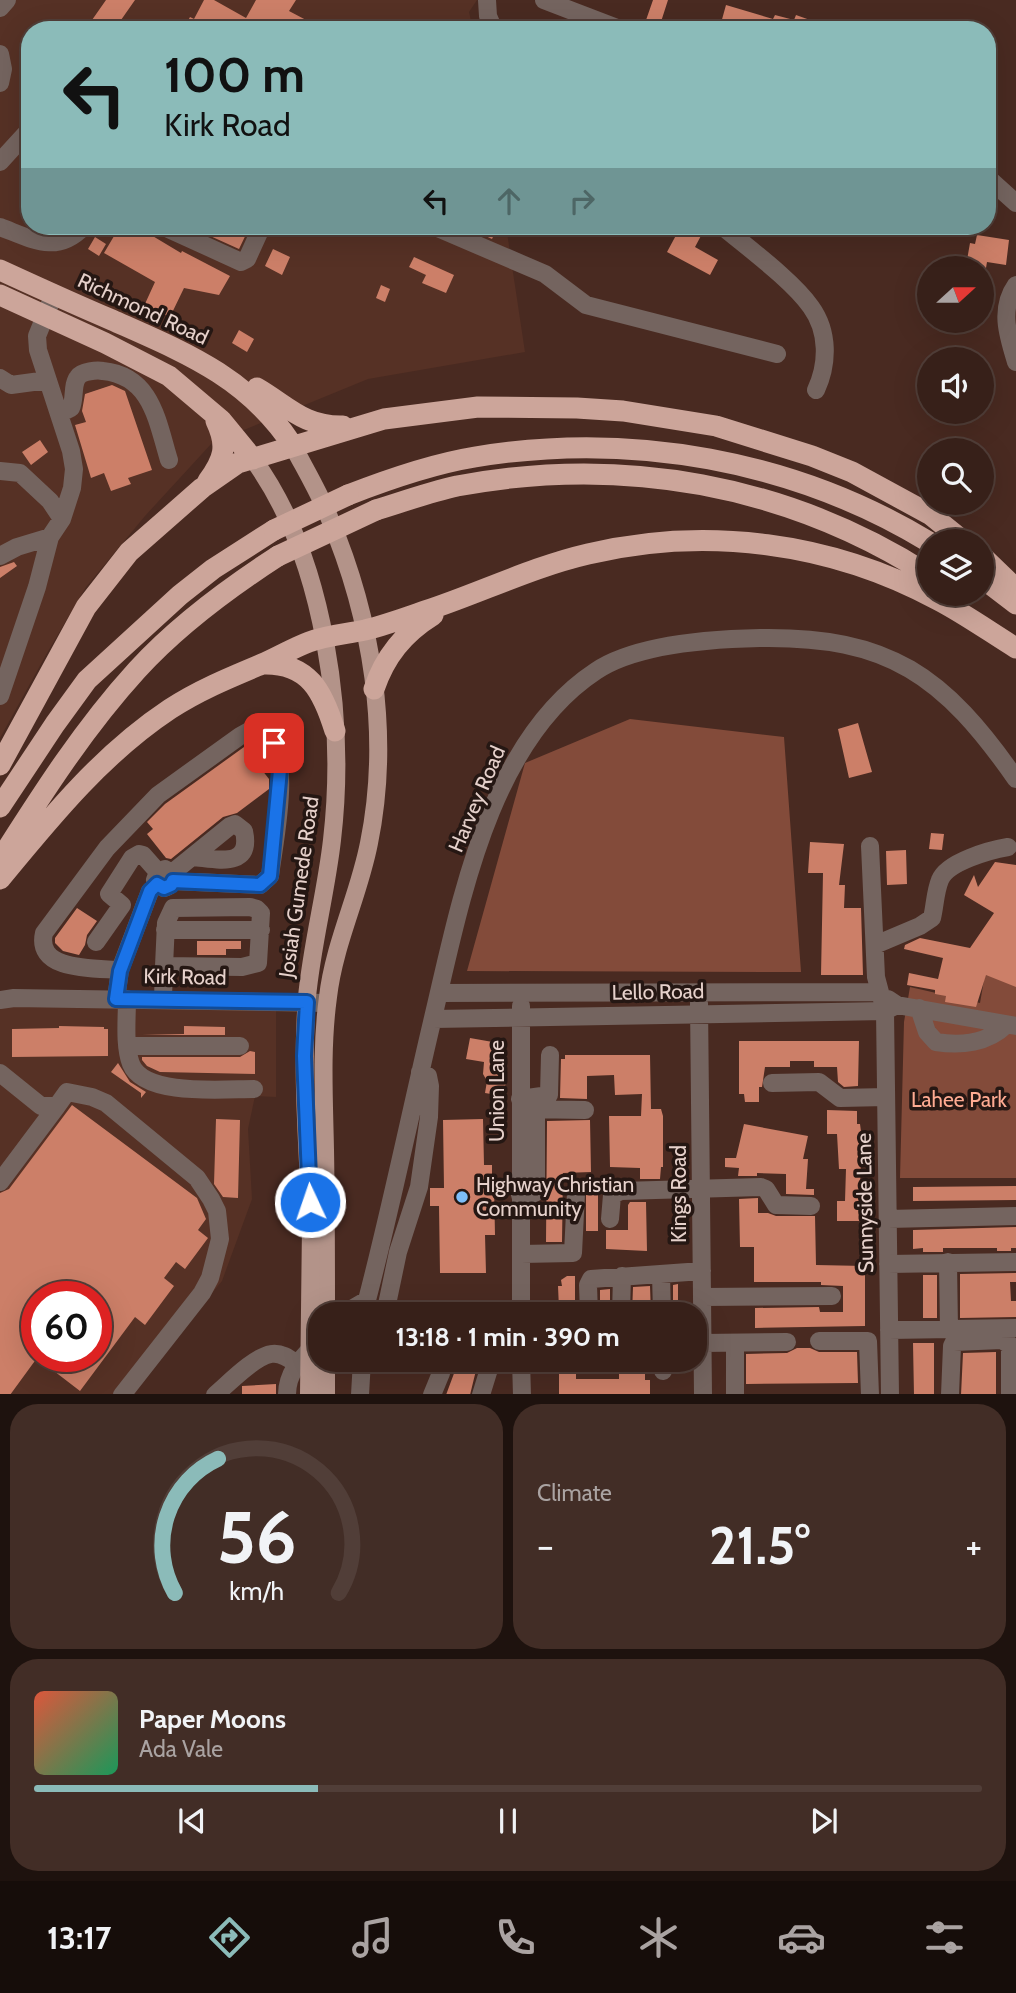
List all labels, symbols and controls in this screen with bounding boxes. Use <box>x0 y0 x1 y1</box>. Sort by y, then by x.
text: 100 m <box>164 45 305 104</box>
icon: left <box>49 49 140 140</box>
text: Kirk Road <box>164 105 291 144</box>
icon: left <box>417 182 455 220</box>
icon: ahead <box>490 182 528 220</box>
icon: right <box>563 182 601 220</box>
north arrow <box>917 256 994 332</box>
map controls <box>917 256 994 606</box>
street label: Richmond Road <box>74 267 213 350</box>
button: sound <box>917 347 994 424</box>
button: search <box>917 438 994 515</box>
button: layers <box>917 529 994 606</box>
pin <box>244 713 304 773</box>
icon: arrive <box>255 724 293 762</box>
street label: Harvey Road <box>443 742 510 856</box>
street label: Josiah Gumede Road <box>273 795 324 980</box>
street label: Kirk Road <box>143 963 227 990</box>
street label: Lello Road <box>611 978 705 1005</box>
street label: Union Lane <box>484 1040 509 1142</box>
park label: Lahee Park <box>911 1087 1008 1112</box>
street label: Sunnyside Lane <box>851 1132 878 1273</box>
street label: Kings Road <box>666 1145 691 1243</box>
position arrow <box>273 1165 347 1239</box>
place label: Highway Christian Community <box>476 1172 634 1221</box>
marker: Highway Christian Community <box>454 1189 470 1205</box>
speed limit sign: 60 <box>21 1281 112 1372</box>
text: 13:18 · 1 min · 390 m <box>395 1321 620 1353</box>
text: Climate <box>537 1479 612 1507</box>
text: 56 <box>216 1493 297 1581</box>
text: 21.5° <box>709 1514 810 1577</box>
text: − <box>537 1522 554 1569</box>
text: + <box>965 1522 982 1569</box>
text: km/h <box>229 1575 284 1605</box>
text: Paper Moons <box>139 1703 286 1735</box>
text: Ada Vale <box>139 1735 223 1763</box>
icon: previous <box>173 1802 211 1840</box>
icon: pause <box>489 1802 527 1840</box>
icon: next <box>805 1802 843 1840</box>
icon: directions <box>205 1913 254 1962</box>
icon: music <box>348 1913 397 1962</box>
icon: phone <box>491 1913 540 1962</box>
icon: climate <box>634 1913 683 1962</box>
icon: car <box>777 1913 826 1962</box>
icon: filters <box>920 1913 969 1962</box>
text: 13:17 <box>47 1918 111 1957</box>

